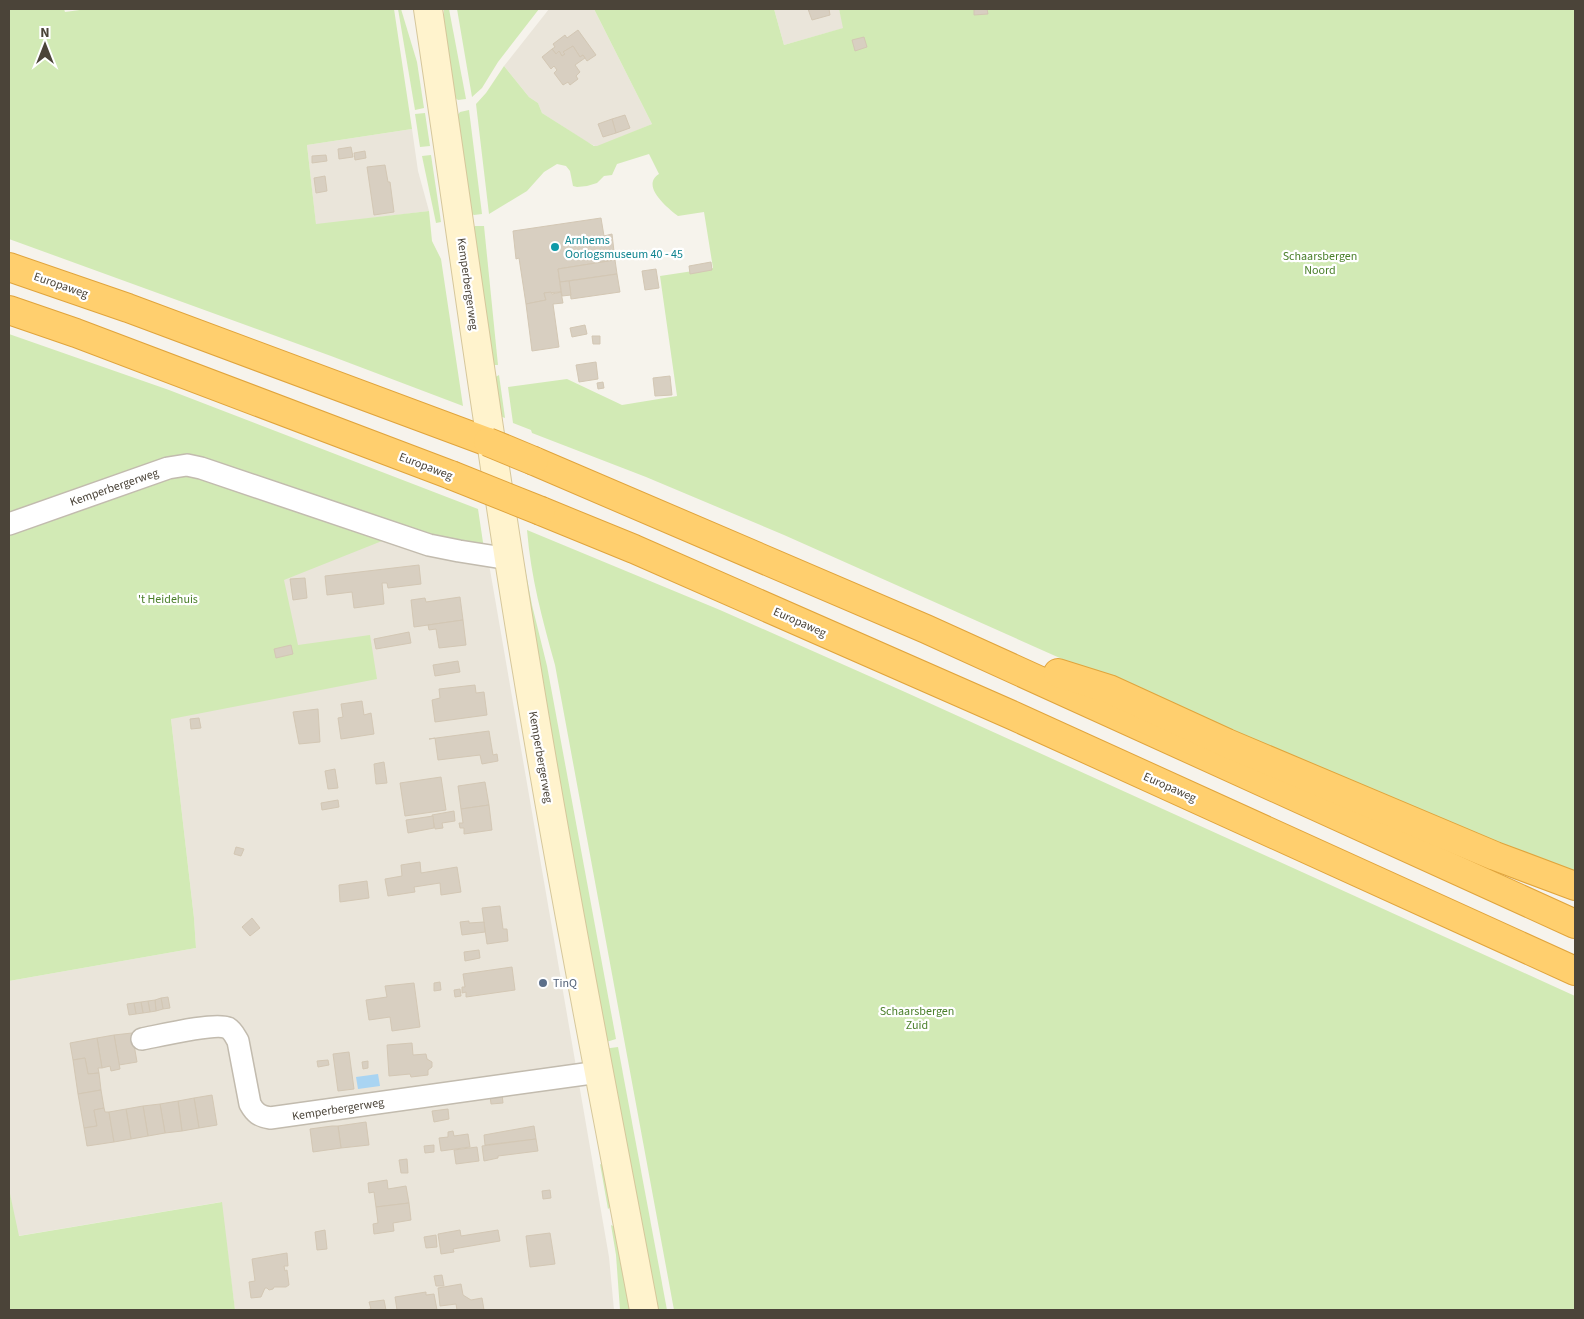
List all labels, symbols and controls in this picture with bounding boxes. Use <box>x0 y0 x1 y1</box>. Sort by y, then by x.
north arrow <box>20 20 70 70</box>
text: N <box>40 23 50 43</box>
place label: Arnhems Oorlogsmuseum 40 - 45 <box>565 232 683 263</box>
street label: Kemperbergerweg <box>453 237 482 331</box>
marker: Arnhems Oorlogsmuseum 40 - 45 <box>549 241 561 253</box>
park label: Schaarsbergen Noord <box>1283 248 1357 279</box>
street label: Europaweg <box>31 268 90 303</box>
street label: Europaweg <box>396 448 455 485</box>
street label: Kemperbergerweg <box>67 464 161 511</box>
park label: 't Heidehuis <box>138 591 198 608</box>
street label: Europaweg <box>771 603 829 642</box>
street label: Kemperbergerweg <box>524 710 557 804</box>
street label: Europaweg <box>1141 768 1199 807</box>
place label: TinQ <box>553 975 577 992</box>
marker: TinQ <box>537 977 549 989</box>
park label: Schaarsbergen Zuid <box>880 1003 954 1034</box>
street label: Kemperbergerweg <box>291 1094 385 1125</box>

